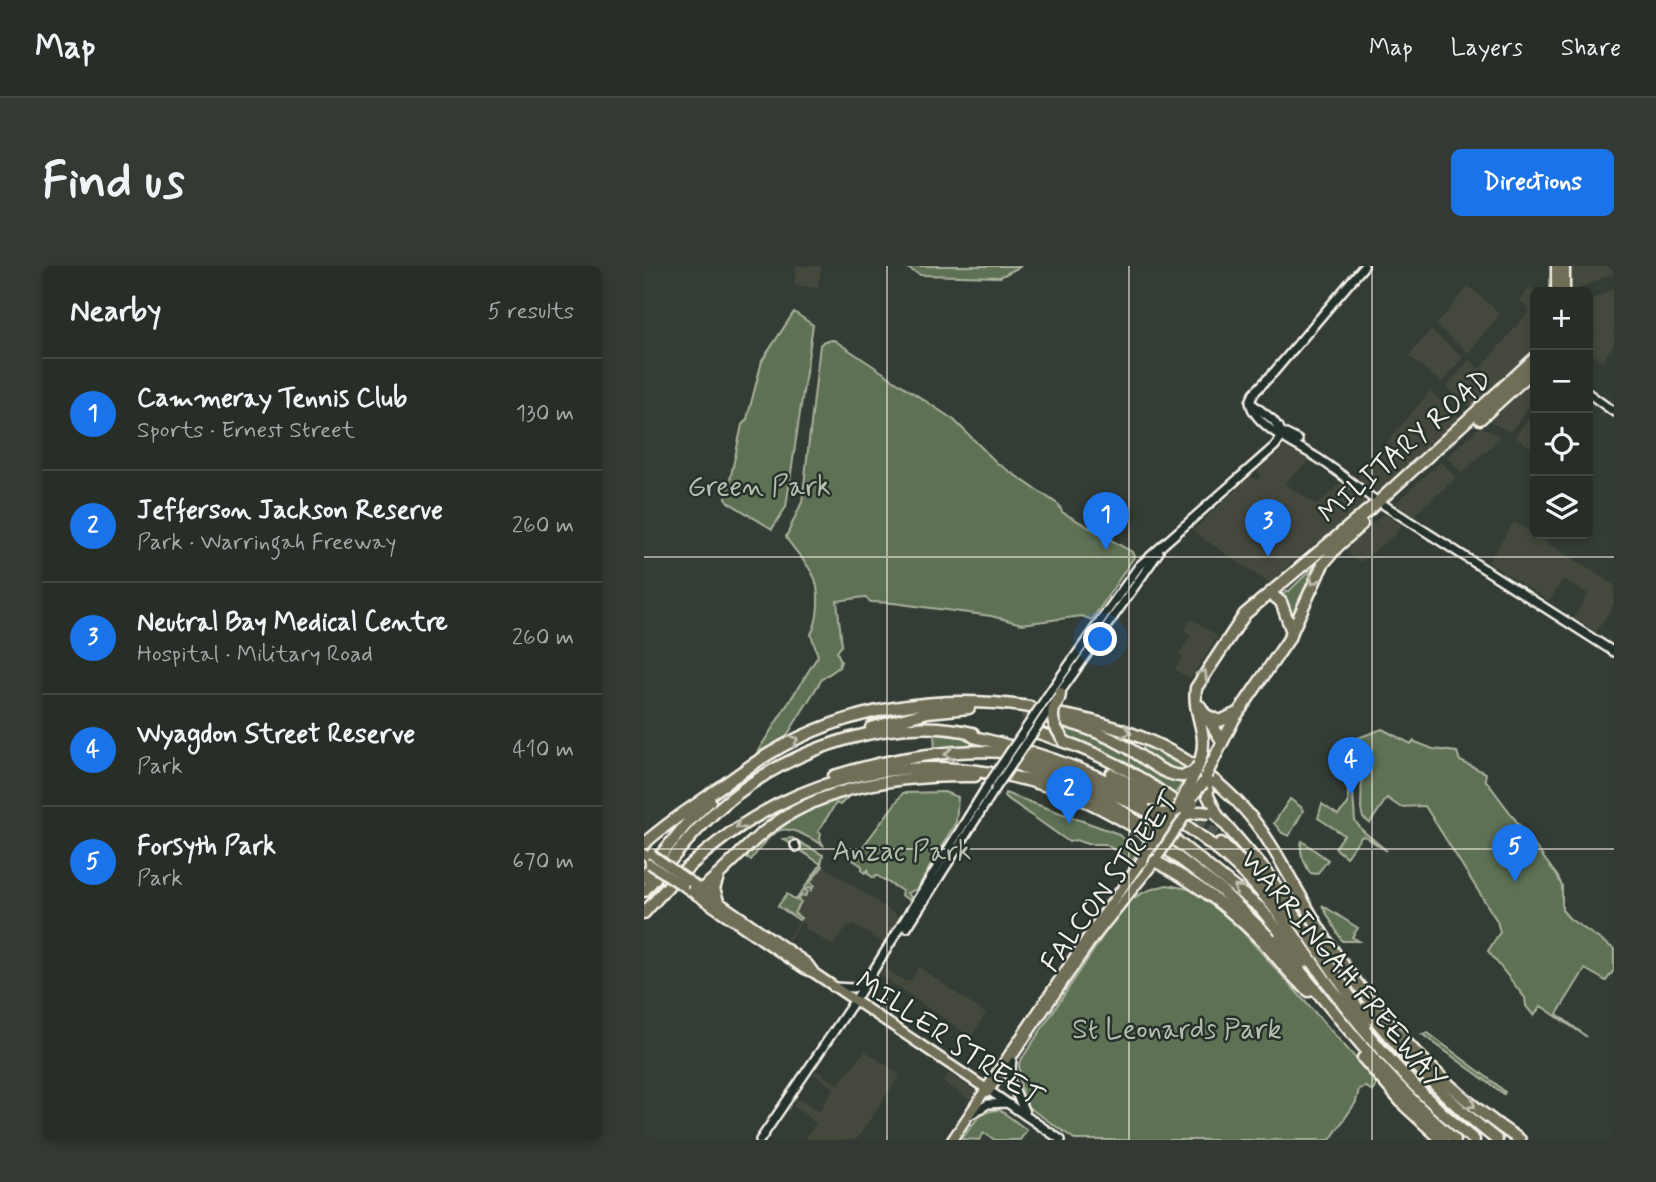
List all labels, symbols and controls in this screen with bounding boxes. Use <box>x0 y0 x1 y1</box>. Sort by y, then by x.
text: Map <box>35 26 95 70</box>
text: Map <box>1369 33 1413 64</box>
text: Layers <box>1451 33 1523 64</box>
text: Share <box>1561 33 1621 64</box>
button: Directions <box>1451 149 1614 216</box>
text: Find us <box>42 150 185 215</box>
map controls <box>1530 287 1593 539</box>
button: + <box>1530 287 1593 350</box>
text: Nearby <box>70 292 161 331</box>
text: 5 results <box>488 297 574 327</box>
button: − <box>1530 350 1593 413</box>
street label: MILITARY ROAD <box>1311 361 1500 532</box>
text: Cammeray Tennis Club <box>137 382 407 416</box>
text: 1 <box>88 399 98 429</box>
text: 130 m <box>516 399 574 429</box>
button: locate <box>1530 413 1593 476</box>
text: Sports · Ernest Street <box>137 416 355 446</box>
park label: Green Park <box>687 469 831 506</box>
button: layers <box>1530 476 1593 539</box>
pin: 1 <box>1083 492 1129 550</box>
text: Jefferson Jackson Reserve <box>137 494 443 528</box>
pin: 3 <box>1245 499 1291 557</box>
text: 2 <box>87 511 99 541</box>
text: 260 m <box>512 511 574 541</box>
text: Park · Warringah Freeway <box>137 528 396 558</box>
one-way arrow <box>1309 573 1323 585</box>
text: Neutral Bay Medical Centre <box>137 606 448 640</box>
your location <box>1083 622 1117 656</box>
text: 3 <box>88 623 98 653</box>
text: 260 m <box>512 623 574 653</box>
text: Hospital · Military Road <box>137 640 373 670</box>
one-way arrow <box>1195 669 1208 682</box>
text: Wyagdon Street Reserve <box>137 718 415 752</box>
one-way arrow <box>1120 724 1132 738</box>
text: 4 <box>86 735 100 765</box>
text: 410 m <box>512 735 574 765</box>
one-way arrow <box>787 735 799 749</box>
pin: 4 <box>1328 737 1374 795</box>
one-way arrow <box>943 746 954 761</box>
text: Park <box>137 752 183 782</box>
pin: 2 <box>1046 766 1092 824</box>
street label: FALCON STREET <box>1033 784 1190 980</box>
one-way arrow <box>735 817 748 829</box>
pin: 5 <box>1492 824 1538 882</box>
text: Forsyth Park <box>137 830 276 864</box>
park label: Anzac Park <box>833 834 972 871</box>
street label: WARRINGAH FREEWAY <box>1231 843 1453 1098</box>
text: 5 <box>86 847 100 877</box>
text: 670 m <box>512 847 574 877</box>
text: Park <box>137 864 183 894</box>
one-way arrow <box>1233 885 1246 897</box>
street label: MILLER STREET <box>848 964 1050 1117</box>
park label: St Leonards Park <box>1072 1012 1282 1049</box>
one-way arrow <box>1464 1095 1476 1108</box>

